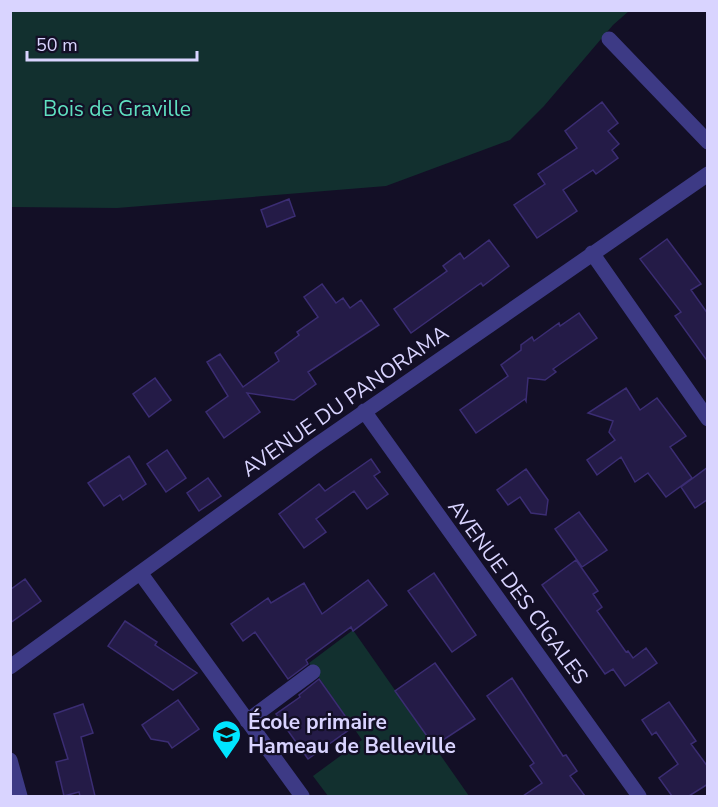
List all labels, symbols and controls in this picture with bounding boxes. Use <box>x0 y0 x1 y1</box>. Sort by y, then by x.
scale bar <box>27 24 196 62</box>
text: 50 m <box>36 33 78 57</box>
park label: Bois de Graville <box>43 95 191 123</box>
street label: AVENUE DU PANORAMA <box>236 319 454 483</box>
street label: AVENUE DES CIGALES <box>442 494 595 690</box>
place label: École primaire Hameau de Belleville <box>248 708 456 760</box>
school or university icon: École primaire Hameau de Belleville <box>211 718 243 760</box>

